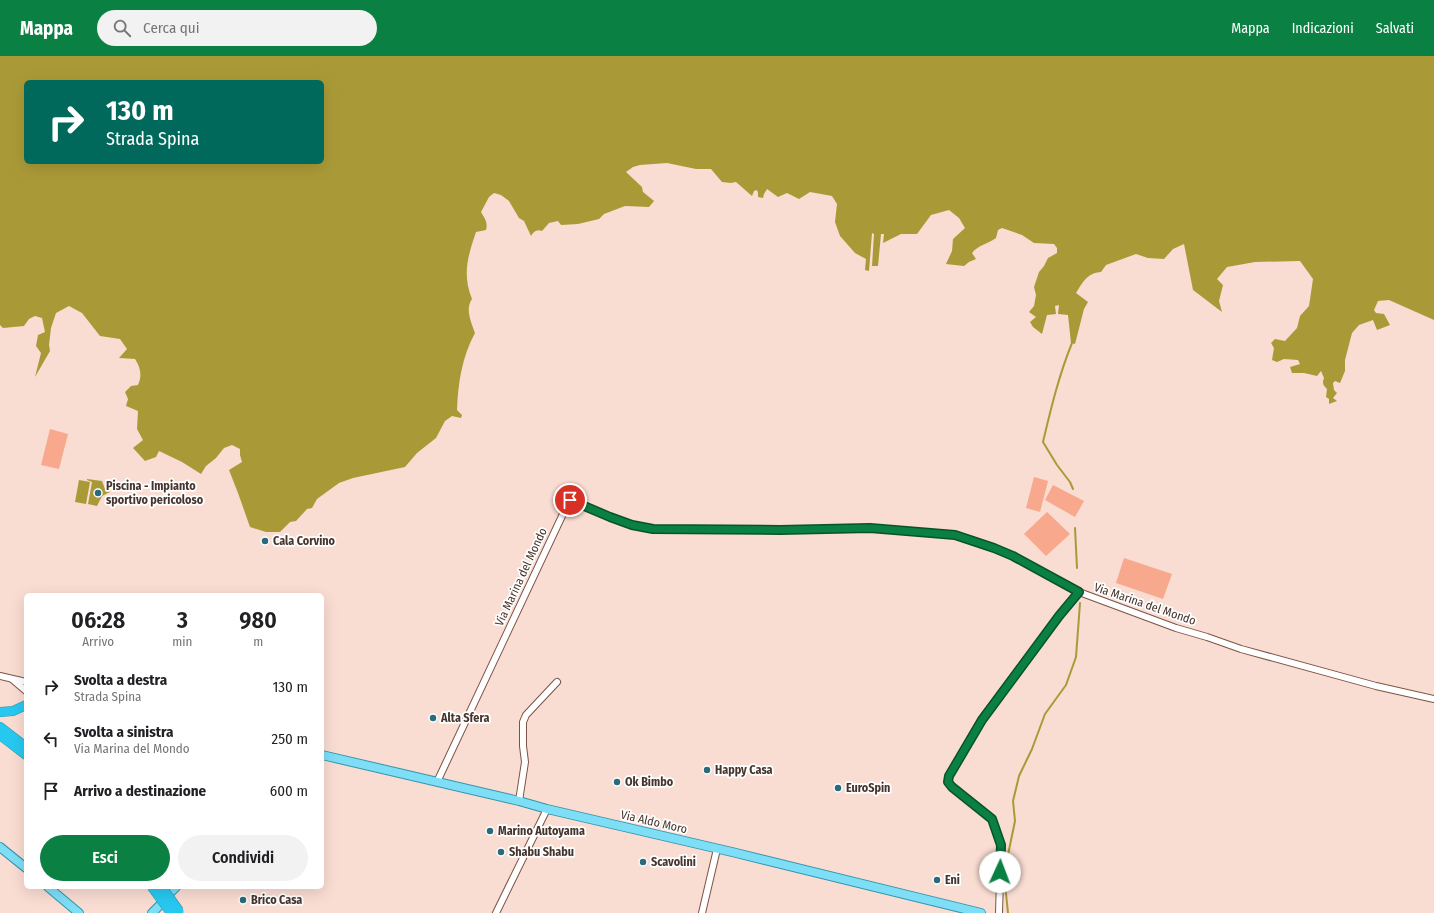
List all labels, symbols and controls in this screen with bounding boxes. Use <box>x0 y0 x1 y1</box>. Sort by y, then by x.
search box <box>97 10 377 46</box>
text: Mappa <box>20 17 73 40</box>
icon: search <box>111 17 133 39</box>
text: Cerca qui <box>143 19 199 37</box>
text: Mappa <box>1231 20 1270 37</box>
text: Indicazioni <box>1292 20 1354 37</box>
text: Salvati <box>1376 20 1414 37</box>
text: 130 m <box>106 94 174 127</box>
icon: right <box>40 96 92 148</box>
text: Strada Spina <box>106 128 199 150</box>
place label: Piscina - Impianto sportivo pericoloso <box>106 479 204 507</box>
pin <box>553 483 587 517</box>
marker: Piscina - Impianto sportivo pericoloso <box>93 488 103 498</box>
icon: arrive <box>559 489 581 511</box>
street label: Via Marina del Mondo <box>492 526 550 628</box>
place label: Cala Corvino <box>273 534 336 548</box>
marker: Cala Corvino <box>260 536 270 546</box>
street label: Via Marina del Mondo <box>1092 580 1198 628</box>
text: 06:28 <box>71 606 125 634</box>
text: 3 <box>177 606 188 634</box>
text: 980 <box>239 606 277 634</box>
text: Arrivo <box>82 634 114 649</box>
text: min <box>172 634 192 649</box>
text: m <box>253 634 263 649</box>
text: Svolta a destra <box>74 671 167 689</box>
icon: right <box>40 676 62 698</box>
text: 130 m <box>273 678 308 696</box>
text: Strada Spina <box>74 689 141 704</box>
place label: Alta Sfera <box>440 711 489 725</box>
marker: Alta Sfera <box>428 713 438 723</box>
text: Svolta a sinistra <box>74 723 174 741</box>
icon: left <box>40 728 62 750</box>
text: 250 m <box>272 730 308 748</box>
text: Via Marina del Mondo <box>74 741 190 756</box>
place label: Happy Casa <box>715 763 773 777</box>
marker: Happy Casa <box>702 765 712 775</box>
place label: Ok Bimbo <box>625 775 674 789</box>
marker: Ok Bimbo <box>612 777 622 787</box>
icon: arrive <box>40 780 62 802</box>
place label: EuroSpin <box>846 781 890 795</box>
text: Arrivo a destinazione <box>74 782 206 800</box>
text: 600 m <box>270 782 308 800</box>
marker: EuroSpin <box>833 783 843 793</box>
street label: Via Aldo Moro <box>619 808 689 836</box>
place label: Marino Autoyama <box>498 824 585 838</box>
marker: Marino Autoyama <box>485 826 495 836</box>
button: Esci <box>40 835 170 881</box>
button: Condividi <box>178 835 308 881</box>
place label: Shabu Shabu <box>509 845 574 859</box>
marker: Shabu Shabu <box>496 847 506 857</box>
position arrow <box>979 851 1021 893</box>
place label: Scavolini <box>651 855 696 869</box>
marker: Scavolini <box>638 857 648 867</box>
place label: Eni <box>945 873 960 887</box>
marker: Eni <box>932 875 942 885</box>
place label: Brico Casa <box>251 893 302 907</box>
marker: Brico Casa <box>238 895 248 905</box>

